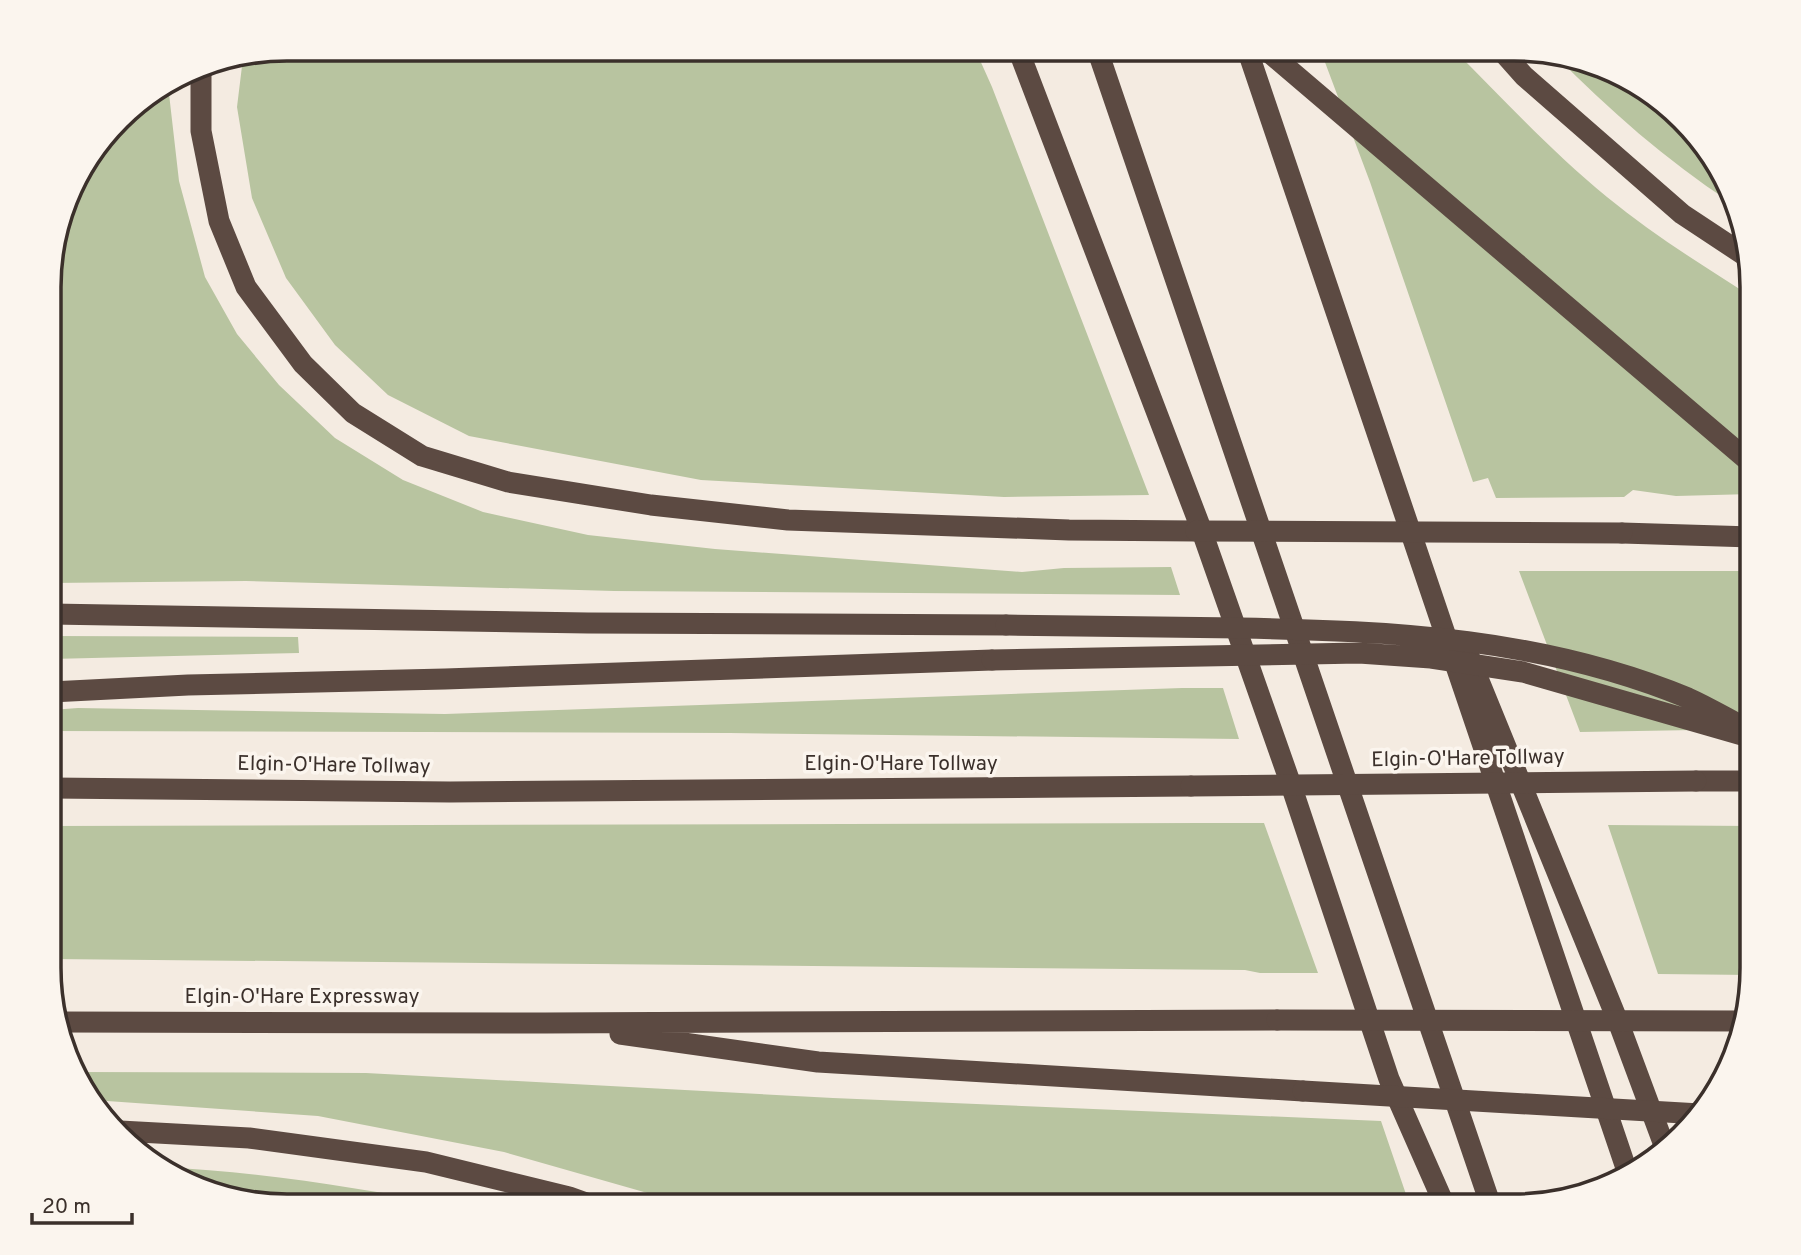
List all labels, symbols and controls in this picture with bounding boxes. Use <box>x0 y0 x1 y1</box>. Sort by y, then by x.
street label: Elgin-O'Hare Tollway <box>1371 744 1565 774</box>
street label: Elgin-O'Hare Tollway <box>237 751 431 781</box>
street label: Elgin-O'Hare Tollway <box>804 751 998 778</box>
street label: Elgin-O'Hare Expressway <box>184 984 420 1011</box>
scale bar <box>32 1182 131 1226</box>
text: 20 m <box>42 1194 91 1221</box>

